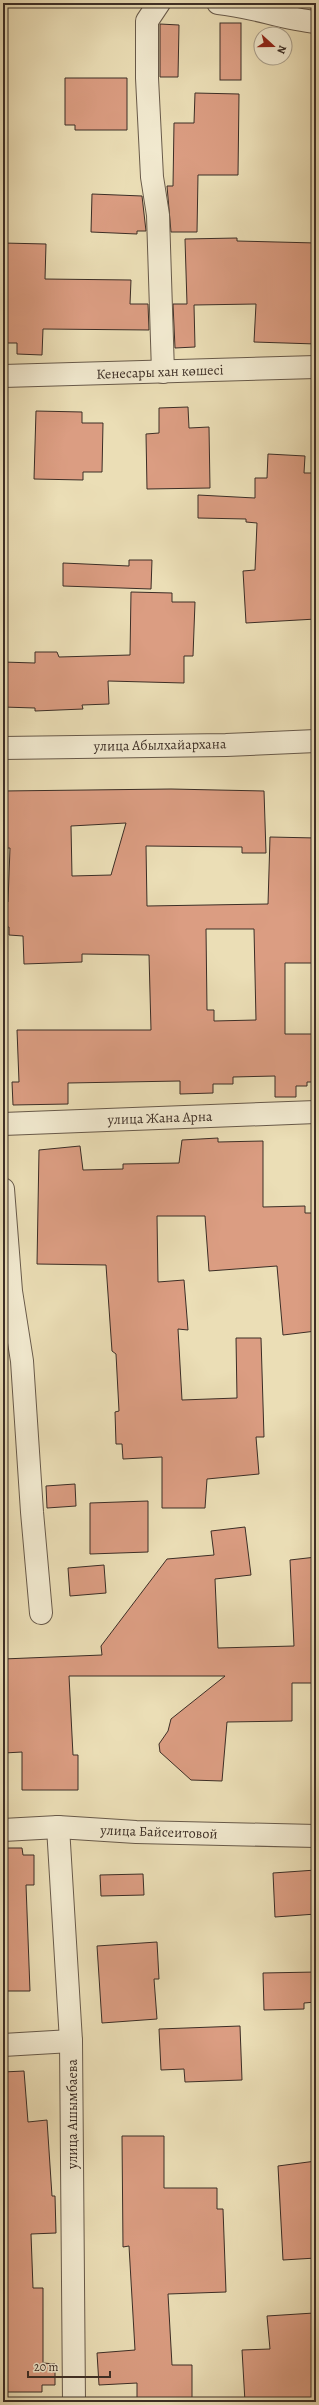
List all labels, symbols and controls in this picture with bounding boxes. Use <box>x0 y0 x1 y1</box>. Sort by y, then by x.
north arrow <box>253 26 293 66</box>
text: N <box>273 43 290 56</box>
street label: Кенесары хан көшесі <box>96 360 224 384</box>
street label: улица Абылхайархана <box>93 734 227 756</box>
street label: улица Жана Арна <box>106 1107 213 1129</box>
street label: улица Байсеитовой <box>99 1820 218 1844</box>
street label: улица Ашымбаева <box>63 2059 82 2170</box>
scale bar <box>28 2353 110 2379</box>
text: 20 m <box>34 2359 58 2375</box>

